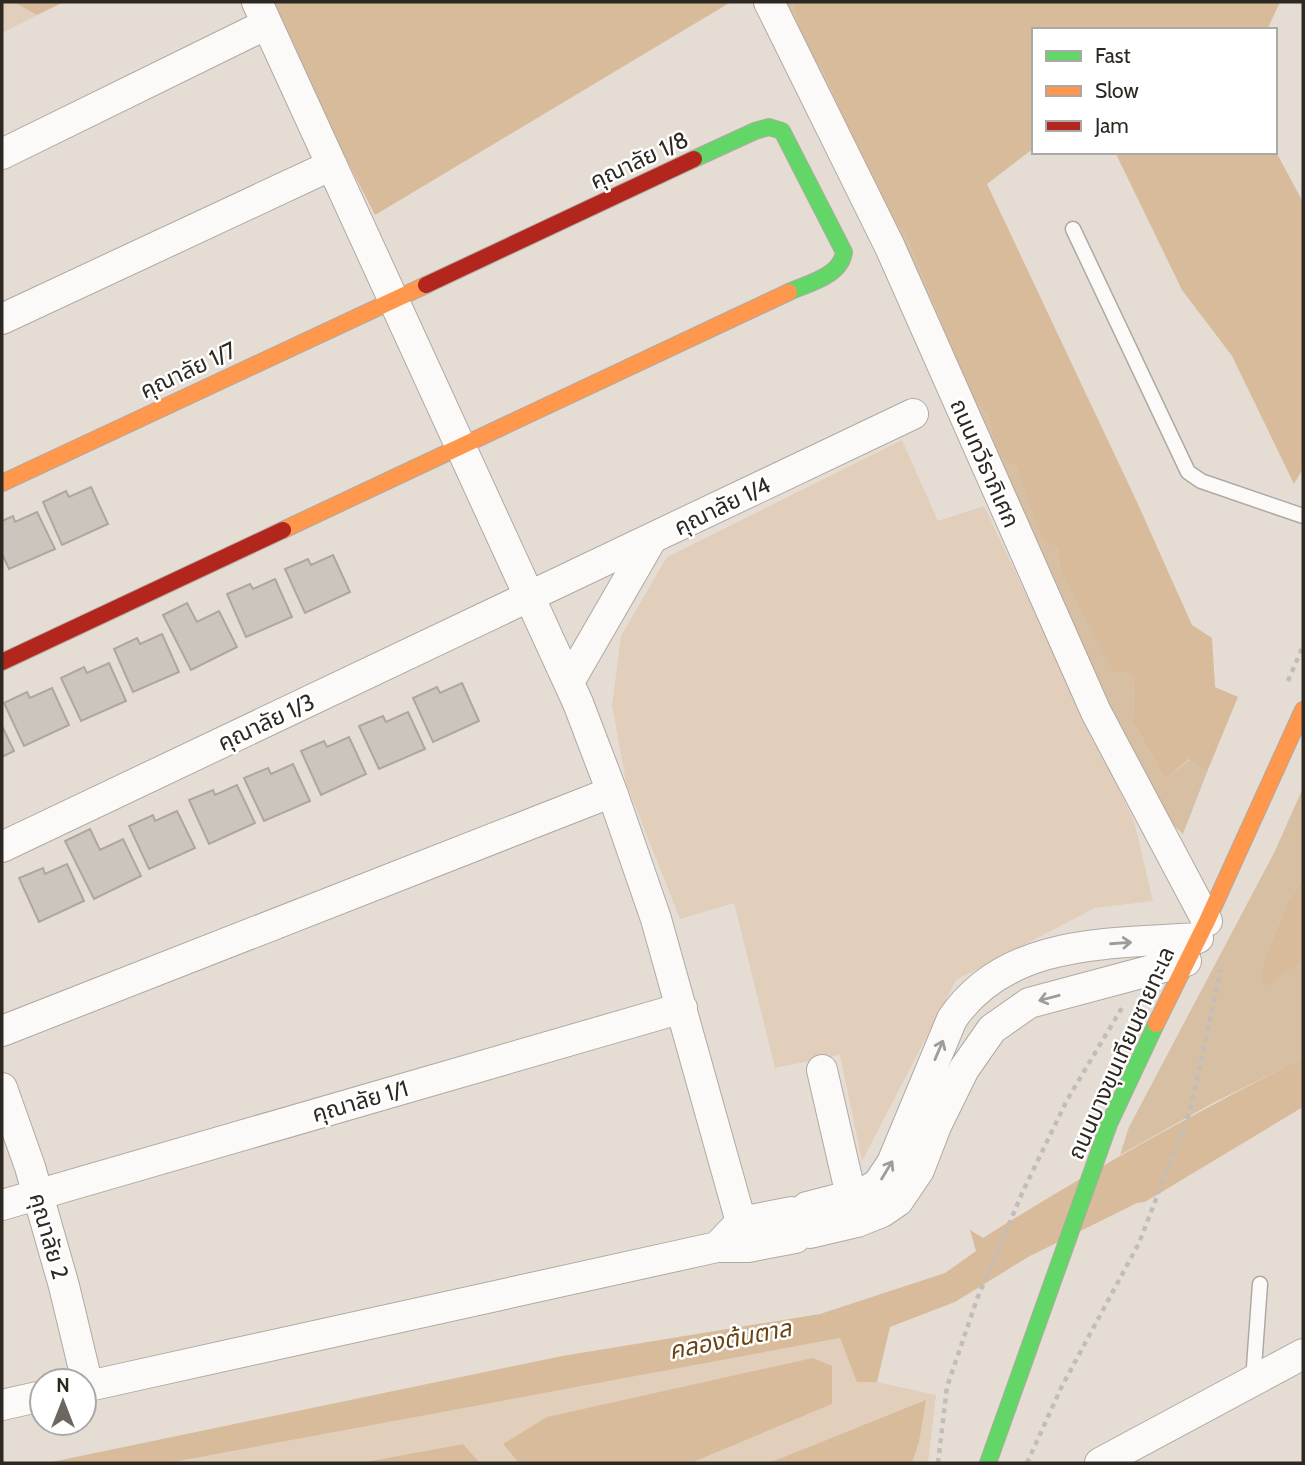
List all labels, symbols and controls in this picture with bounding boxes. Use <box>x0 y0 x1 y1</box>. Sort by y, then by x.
legend <box>1032 28 1277 154</box>
text: Fast <box>1095 43 1131 68</box>
text: Slow <box>1095 78 1139 103</box>
text: Jam <box>1094 113 1129 138</box>
street label: คุณาลัย 1/8 <box>585 125 693 195</box>
street label: คุณาลัย 1/7 <box>135 335 241 404</box>
street label: ถนนทวีธาภิเศก <box>944 394 1026 532</box>
street label: คุณาลัย 1/4 <box>669 471 775 541</box>
street label: คุณาลัย 1/3 <box>213 687 319 757</box>
one-way arrow <box>1110 936 1132 949</box>
street label: ถนนบางขุนเทียนชายทะเล <box>1061 942 1181 1164</box>
one-way arrow <box>1038 992 1061 1005</box>
one-way arrow <box>933 1040 946 1062</box>
street label: คุณาลัย 1/1 <box>309 1074 411 1128</box>
one-way arrow <box>880 1160 894 1180</box>
street label: คุณาลัย 2 <box>23 1190 75 1282</box>
water label: คลองต้นตาล <box>666 1313 795 1365</box>
north arrow <box>28 1367 98 1437</box>
text: N <box>56 1374 70 1397</box>

